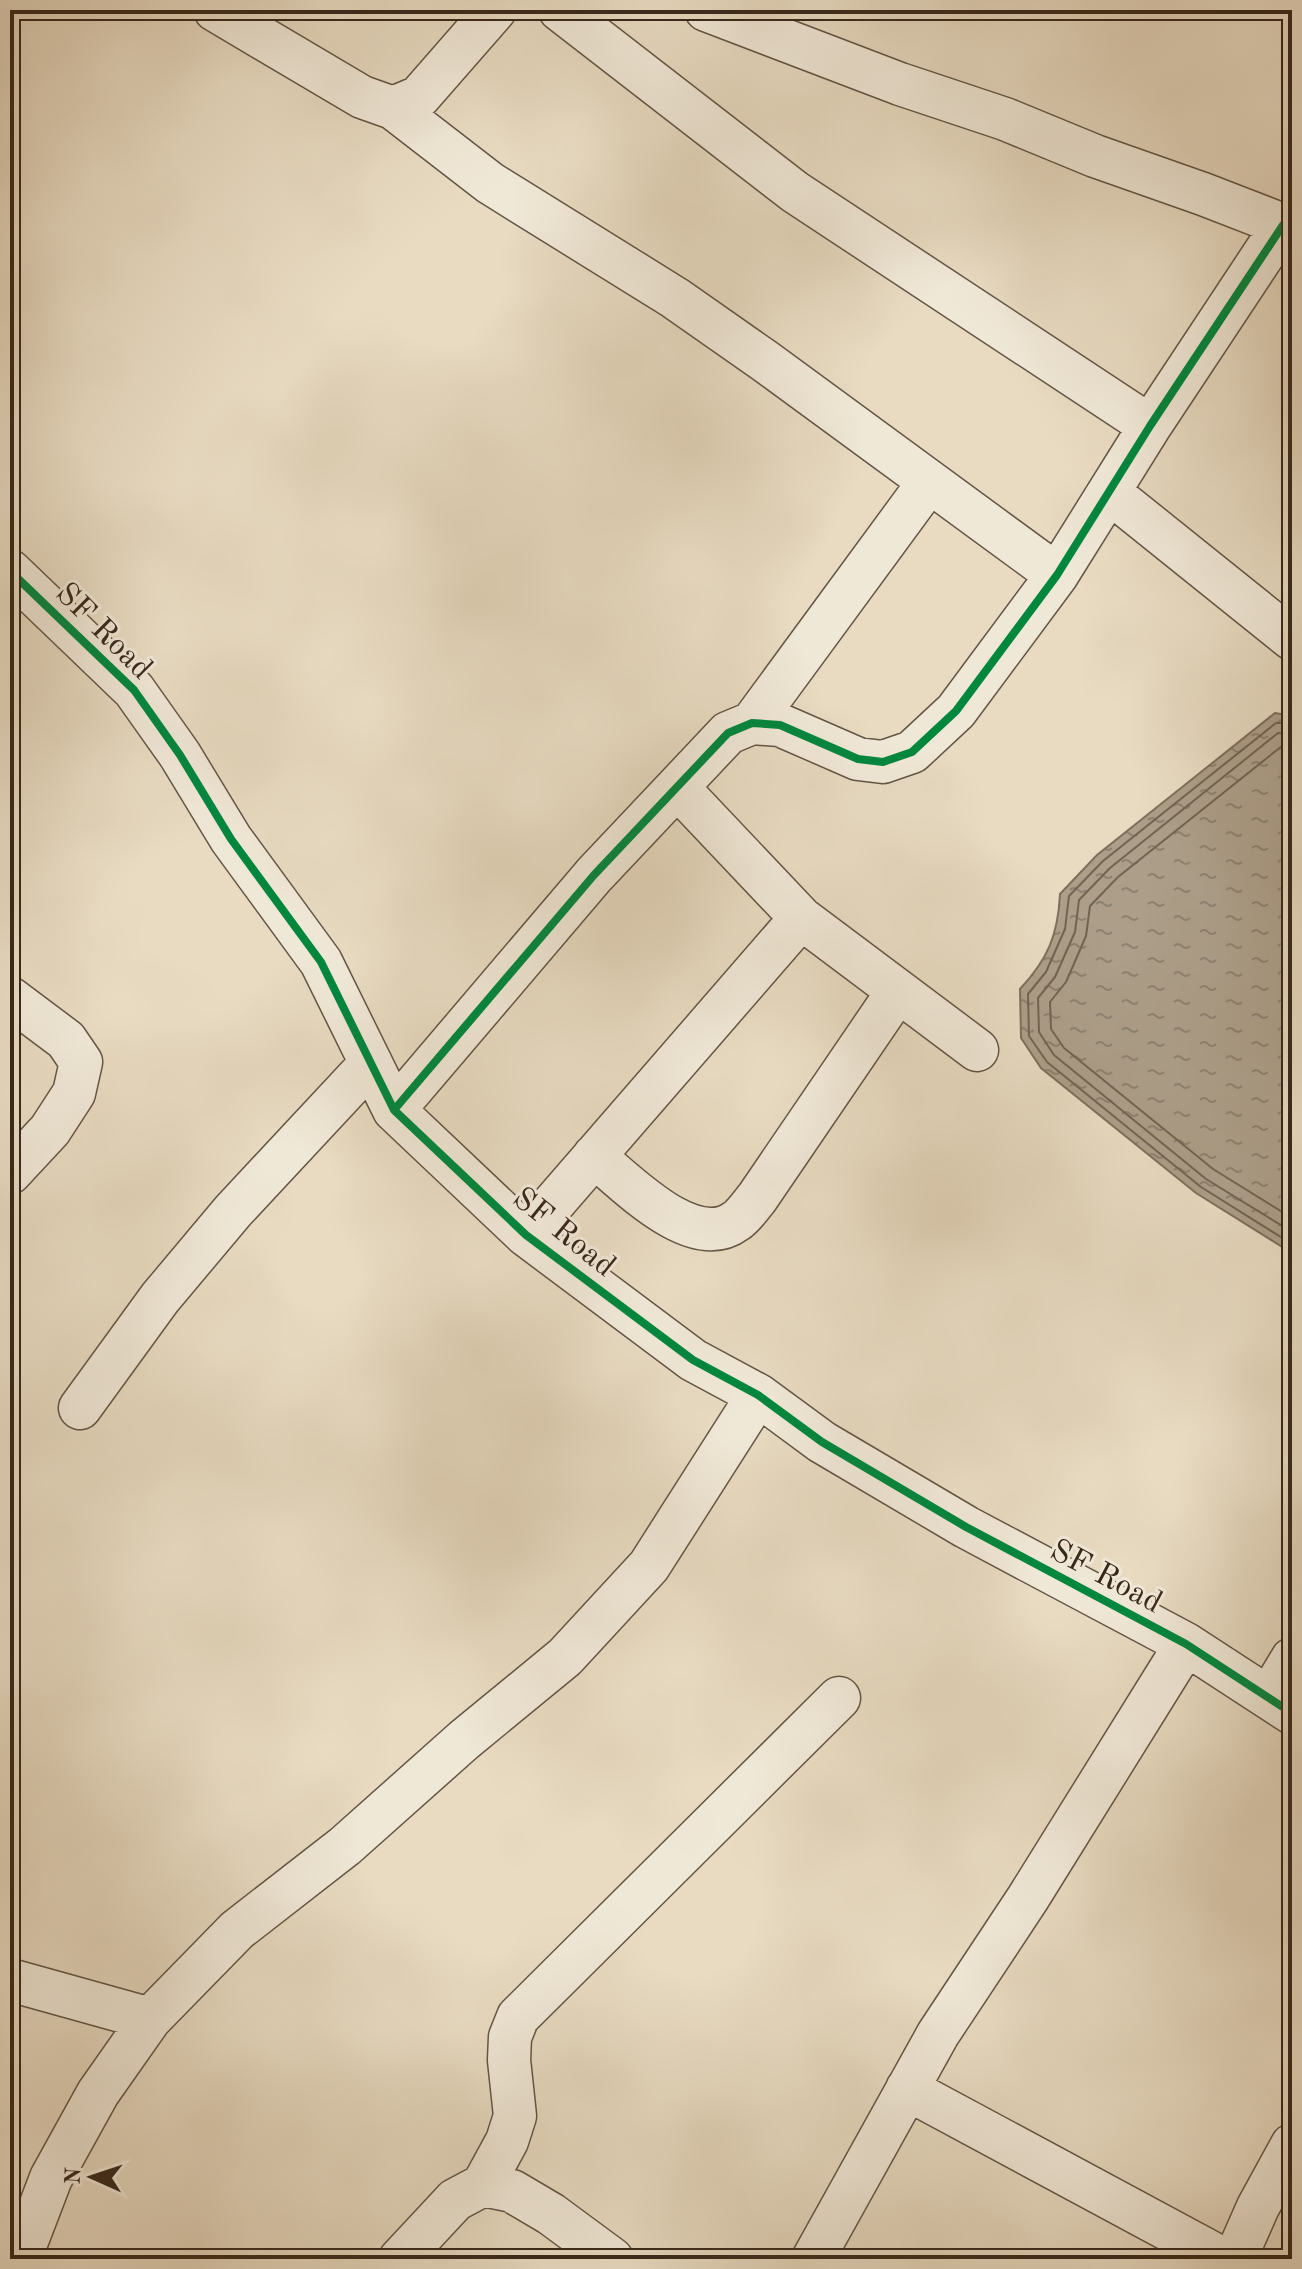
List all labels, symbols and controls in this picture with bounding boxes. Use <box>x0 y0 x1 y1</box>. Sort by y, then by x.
street label: SF Road <box>49 578 157 686</box>
street label: SF Road <box>506 1183 620 1284</box>
street label: SF Road <box>1044 1535 1167 1620</box>
north arrow <box>52 2137 132 2217</box>
text: N <box>63 2167 85 2185</box>

